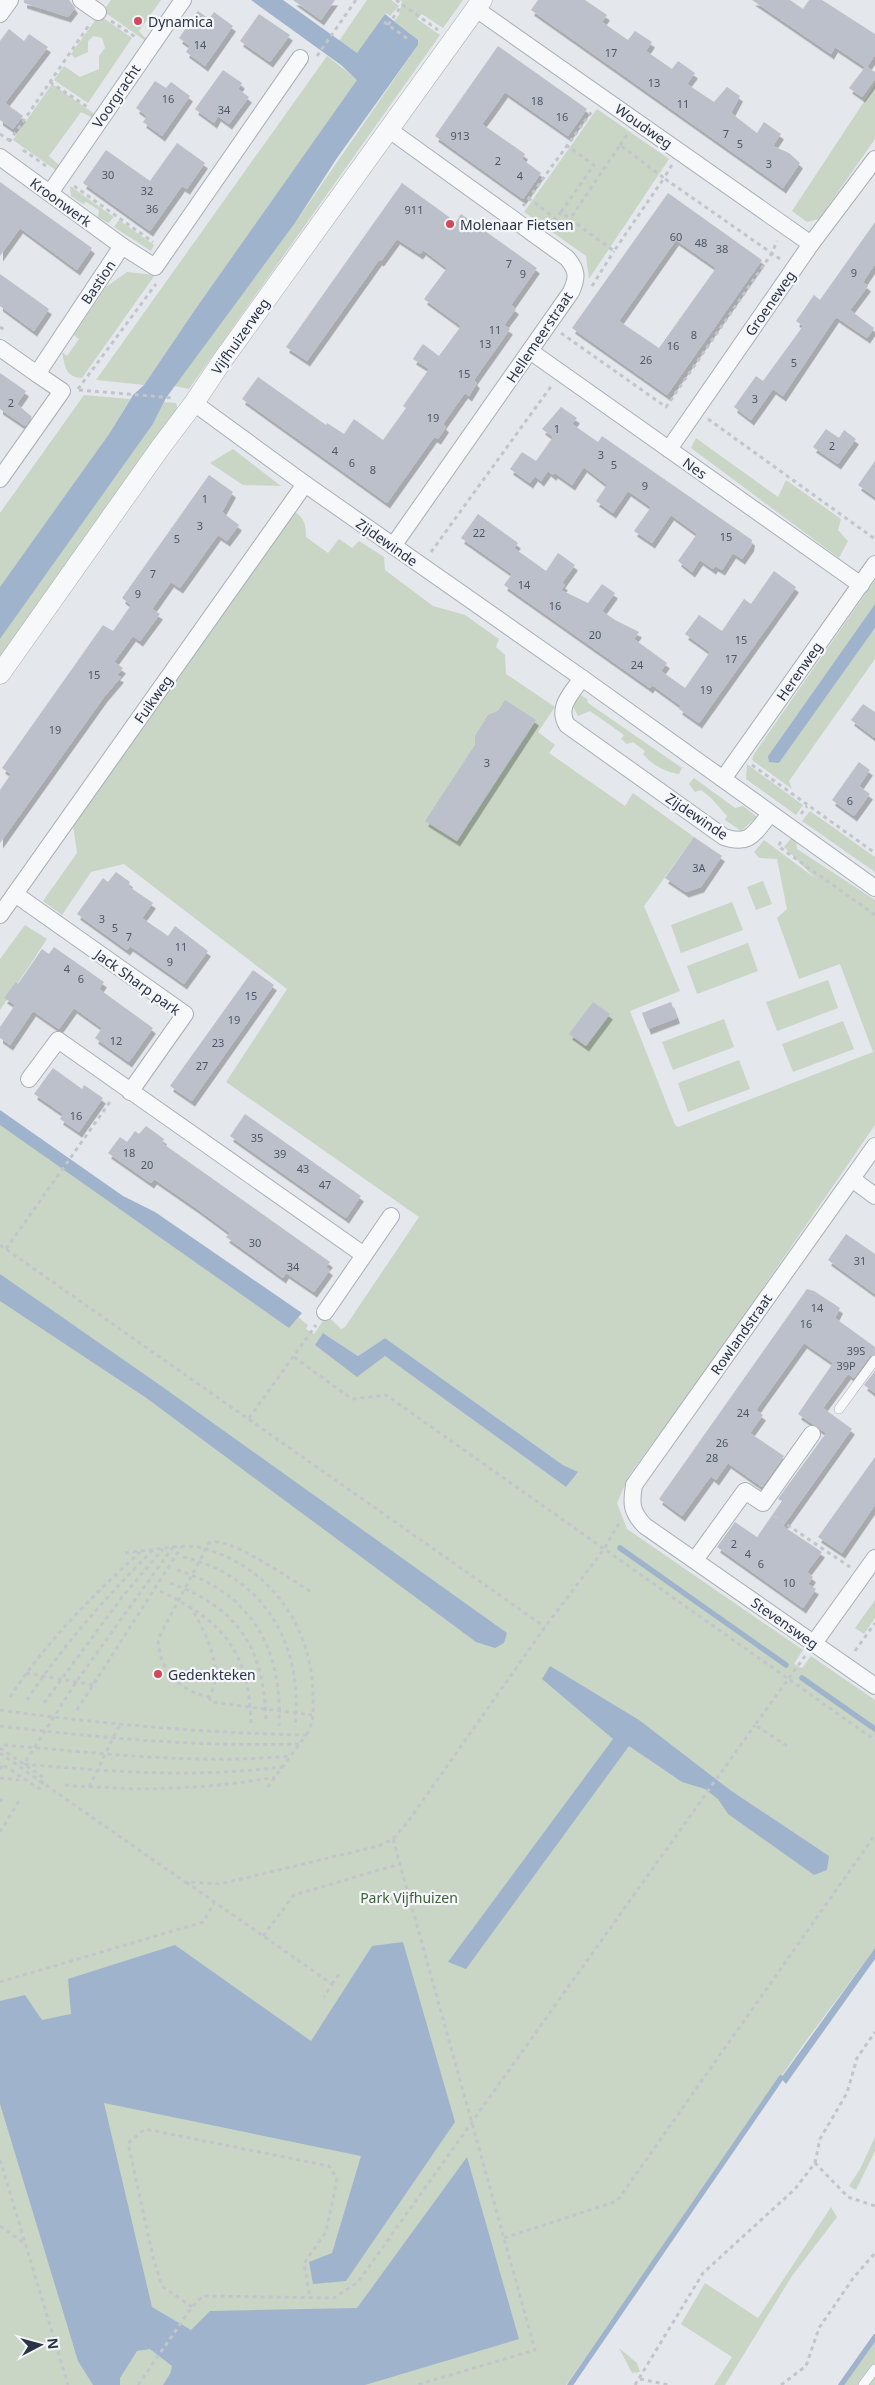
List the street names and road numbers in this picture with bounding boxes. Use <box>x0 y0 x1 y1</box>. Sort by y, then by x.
street label: Voorgracht <box>88 60 144 132</box>
street label: Woudweg <box>612 99 676 153</box>
street label: Kroonwerk <box>26 173 96 231</box>
street label: Bastion <box>76 256 120 308</box>
street label: Groeneweg <box>740 266 800 340</box>
street label: Hellemeerstraat <box>501 288 577 386</box>
street label: Vijfhuizerweg <box>207 294 273 378</box>
street label: Nes <box>679 453 711 483</box>
street label: Zijdewinde <box>352 514 422 570</box>
street label: Herenweg <box>772 638 826 704</box>
street label: Fuikweg <box>130 671 176 727</box>
street label: Zijdewinde <box>662 788 732 844</box>
street label: Jack Sharp park <box>90 943 185 1020</box>
street label: Rowlandstraat <box>706 1290 776 1378</box>
street label: Stevensweg <box>748 1593 822 1653</box>

